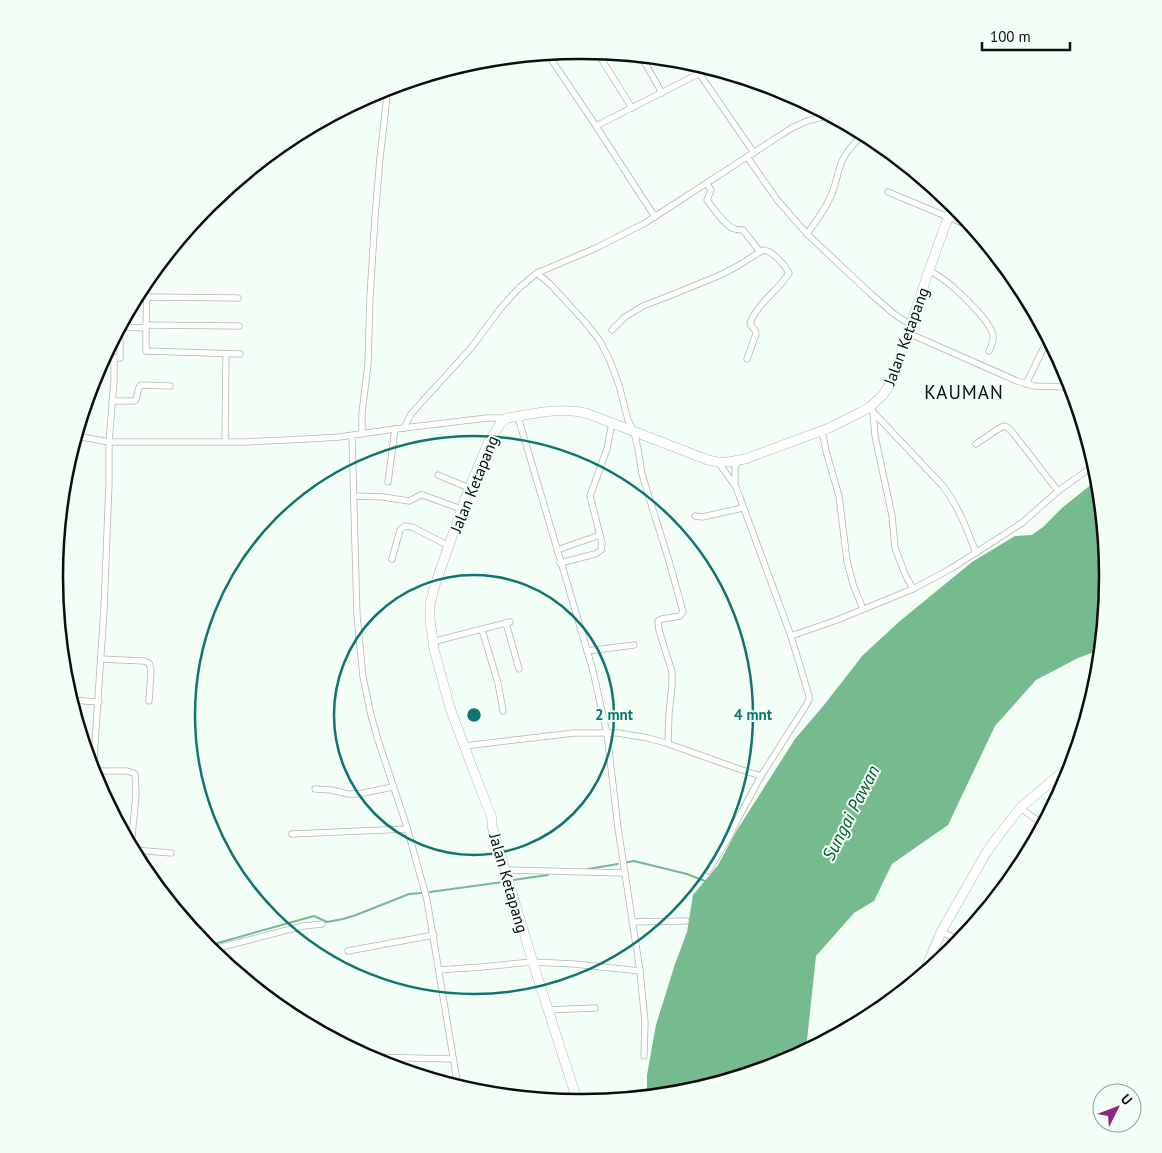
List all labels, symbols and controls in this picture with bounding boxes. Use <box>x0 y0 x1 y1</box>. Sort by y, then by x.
scale bar <box>982 20 1070 52</box>
text: 100 m <box>990 27 1031 46</box>
street label: Jalan Ketapang <box>879 284 933 389</box>
district label: KAUMAN <box>924 380 1004 404</box>
street label: Jalan Ketapang <box>445 433 502 536</box>
text: 2 mnt <box>595 705 634 724</box>
text: 4 mnt <box>734 705 773 724</box>
centre of rings <box>465 706 483 724</box>
water label: Sungai Pawan <box>817 761 884 864</box>
street label: Jalan Ketapang <box>485 830 533 935</box>
north arrow <box>1092 1083 1142 1133</box>
text: U <box>1117 1090 1136 1109</box>

